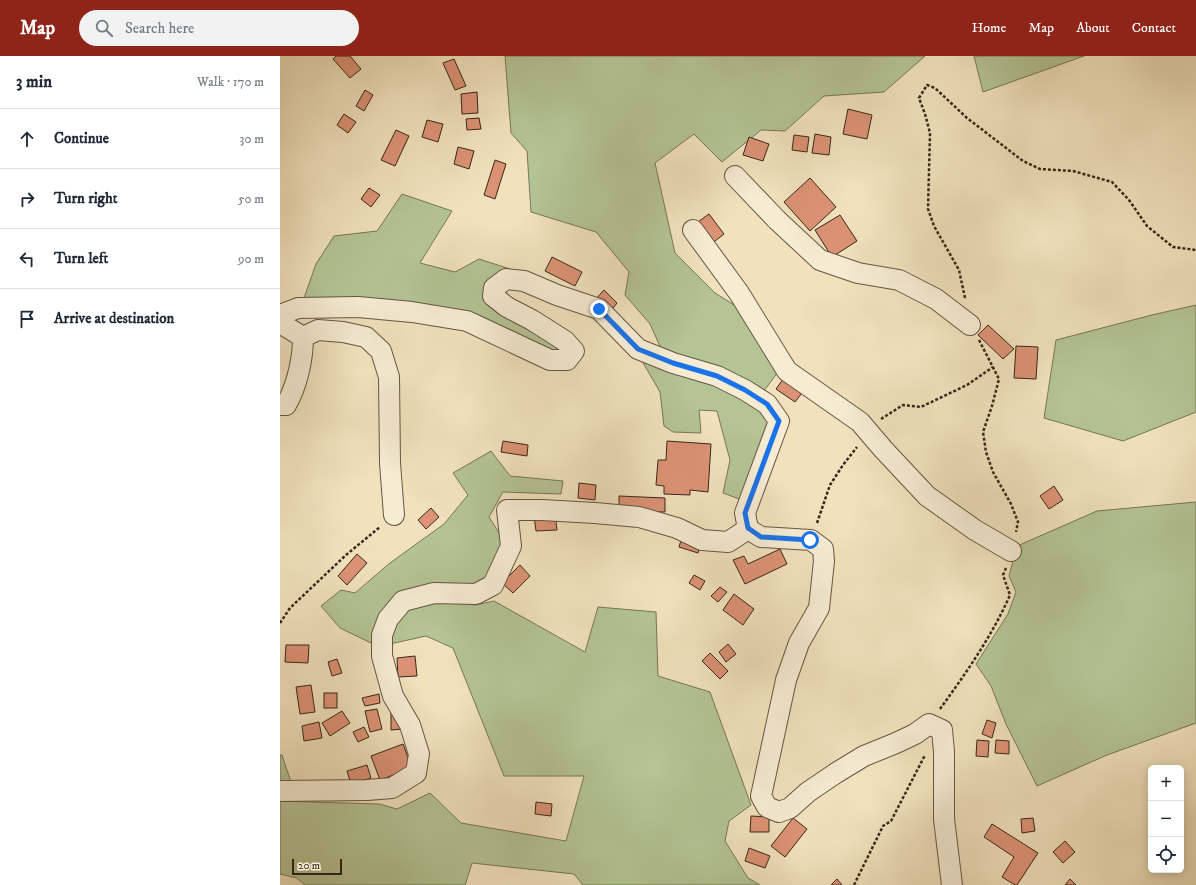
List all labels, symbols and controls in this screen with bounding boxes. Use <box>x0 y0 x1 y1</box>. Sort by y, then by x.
search box <box>79 10 359 46</box>
text: Map <box>20 17 55 40</box>
icon: search <box>93 17 115 39</box>
text: Search here <box>125 19 194 38</box>
text: Home <box>972 19 1006 37</box>
text: Map <box>1028 19 1054 37</box>
text: About <box>1076 19 1110 37</box>
text: Contact <box>1132 19 1176 37</box>
text: 3 min <box>16 71 52 93</box>
text: Walk · 170 m <box>197 74 264 90</box>
icon: ahead <box>16 128 38 150</box>
text: Continue <box>54 129 109 148</box>
text: 30 m <box>240 131 264 147</box>
icon: right <box>16 188 38 210</box>
text: Turn right <box>54 189 117 208</box>
text: 50 m <box>238 191 264 207</box>
icon: left <box>16 248 38 270</box>
text: Turn left <box>54 249 108 268</box>
text: 90 m <box>238 251 264 267</box>
route end <box>590 300 608 318</box>
icon: arrive <box>16 308 38 330</box>
text: Arrive at destination <box>54 309 174 328</box>
route start <box>801 531 819 549</box>
map controls <box>1148 765 1184 873</box>
button: + <box>1148 765 1184 801</box>
button: − <box>1148 801 1184 837</box>
button: locate <box>1148 837 1184 873</box>
scale bar <box>292 857 342 876</box>
text: 20 m <box>298 859 320 873</box>

